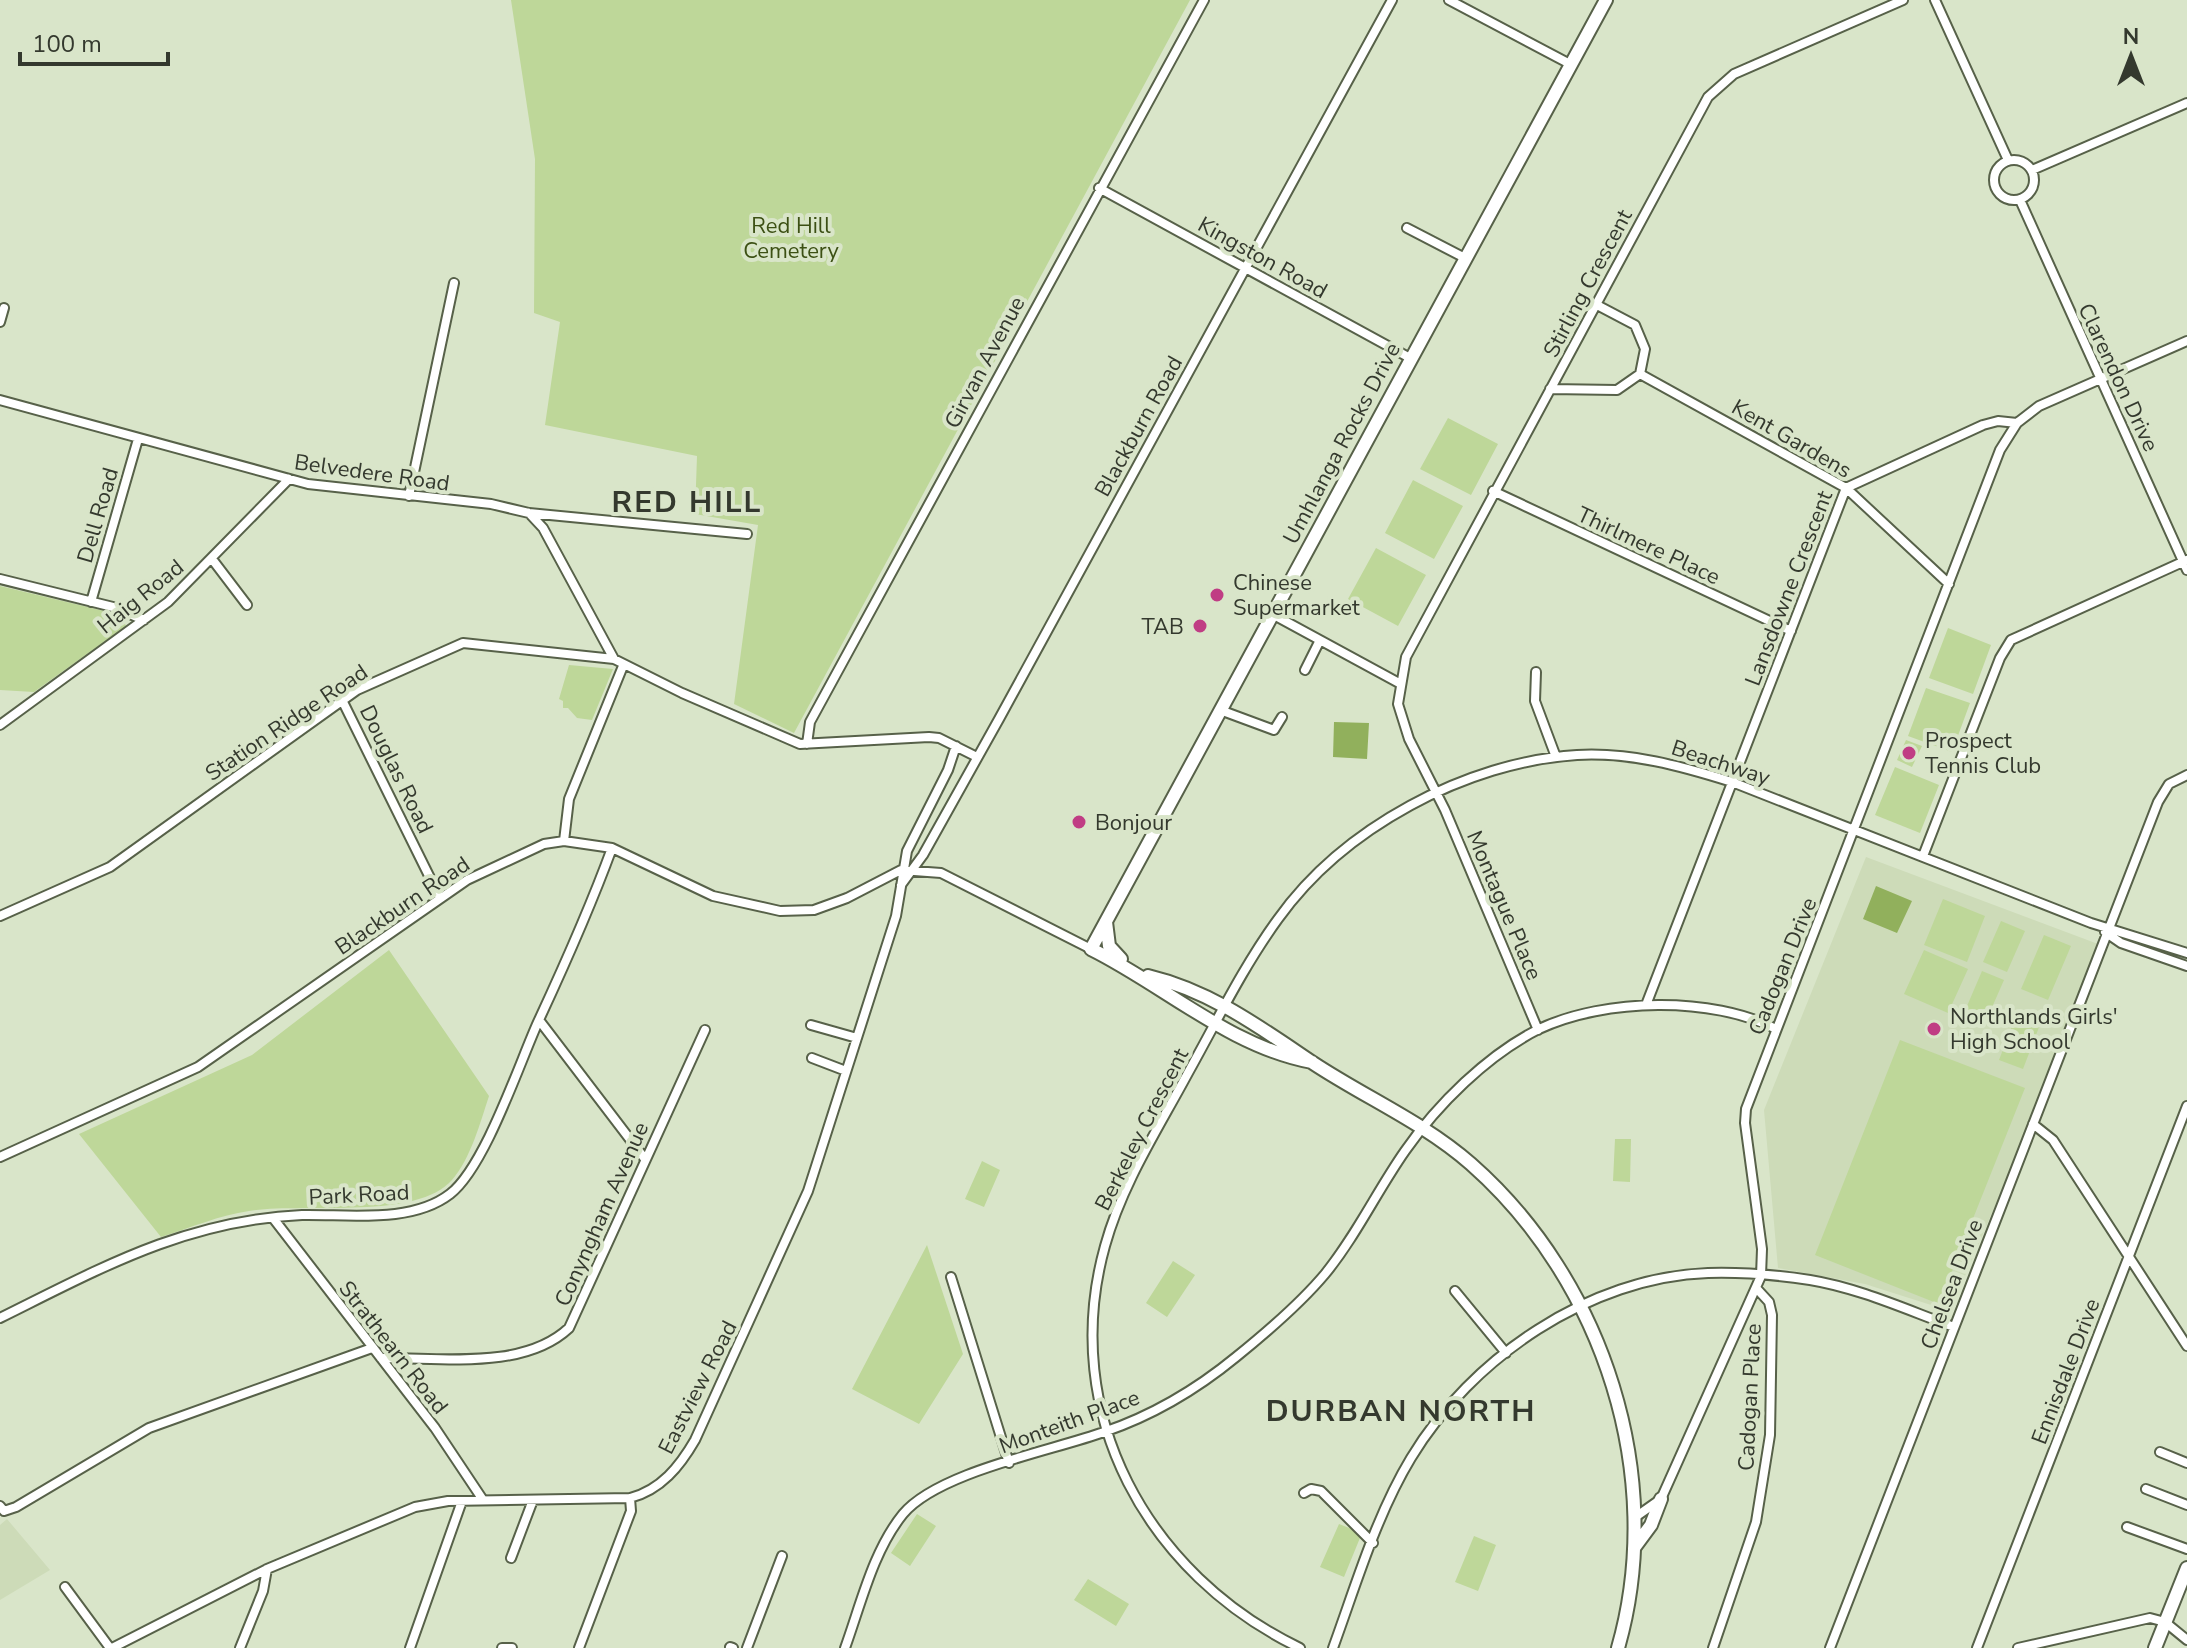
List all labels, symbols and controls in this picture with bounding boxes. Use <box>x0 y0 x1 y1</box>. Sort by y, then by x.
scale bar <box>20 16 168 66</box>
north arrow <box>2091 16 2171 96</box>
text: N <box>2123 22 2139 52</box>
text: 100 m <box>32 28 102 60</box>
street label: Stirling Crescent <box>1536 204 1640 363</box>
street label: Kingston Road <box>1192 210 1333 306</box>
park label: Red Hill Cemetery <box>743 211 839 266</box>
street label: Girvan Avenue <box>938 291 1032 434</box>
street label: Clarendon Drive <box>2071 298 2166 456</box>
street label: Umhlanga Rocks Drive <box>1276 337 1408 550</box>
street label: Blackburn Road <box>1088 351 1190 502</box>
street label: Kent Gardens <box>1726 392 1857 485</box>
street label: Belvedere Road <box>292 447 451 499</box>
street label: Dell Road <box>70 464 126 566</box>
district label: RED HILL <box>612 482 762 523</box>
street label: Lansdowne Crescent <box>1738 486 1840 690</box>
street label: Thirlmere Place <box>1572 500 1725 592</box>
street label: Haig Road <box>91 553 190 641</box>
place label: Chinese Supermarket <box>1233 568 1360 623</box>
marker: Chinese Supermarket <box>1208 586 1226 604</box>
place label: TAB <box>1142 612 1184 642</box>
marker: TAB <box>1191 617 1209 635</box>
street label: Station Ridge Road <box>199 657 374 788</box>
street label: Douglas Road <box>352 700 440 839</box>
place label: Prospect Tennis Club <box>1925 726 2041 781</box>
street label: Beachway <box>1668 733 1774 793</box>
marker: Prospect Tennis Club <box>1900 744 1918 762</box>
place label: Bonjour <box>1095 808 1172 838</box>
marker: Bonjour <box>1070 813 1088 831</box>
street label: Montague Place <box>1459 826 1549 985</box>
street label: Blackburn Road <box>329 850 476 962</box>
street label: Cadogan Drive <box>1742 893 1824 1040</box>
place label: Northlands Girls' High School <box>1950 1002 2118 1057</box>
marker: Northlands Girls' High School <box>1925 1020 1943 1038</box>
street label: Berkeley Crescent <box>1088 1043 1196 1216</box>
street label: Conyngham Avenue <box>548 1117 656 1311</box>
street label: Park Road <box>308 1177 410 1213</box>
street label: Chelsea Drive <box>1913 1215 1991 1354</box>
street label: Strathearn Road <box>332 1275 455 1420</box>
street label: Ennisdale Drive <box>2024 1294 2108 1449</box>
street label: Eastview Road <box>651 1316 744 1459</box>
street label: Cadogan Place <box>1731 1323 1769 1472</box>
street label: Monteith Place <box>995 1383 1144 1461</box>
district label: DURBAN NORTH <box>1266 1391 1536 1432</box>

